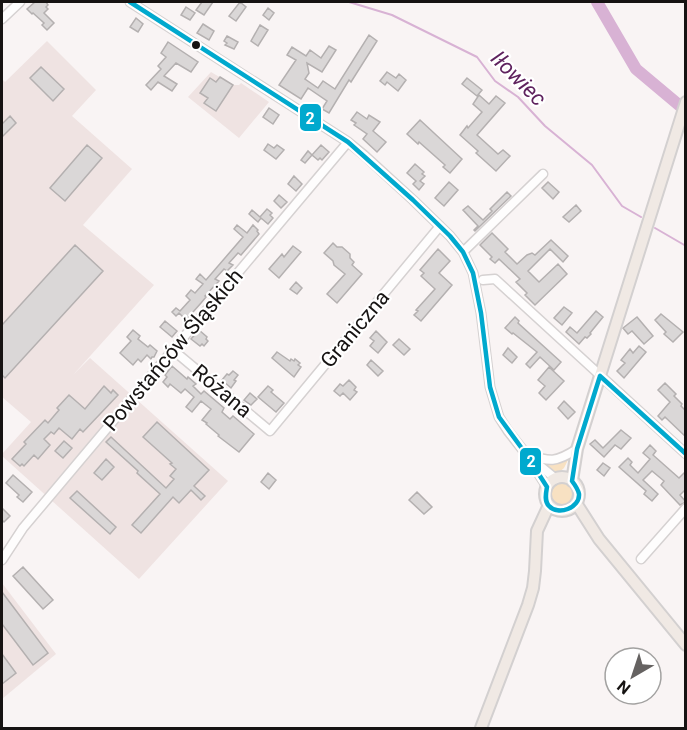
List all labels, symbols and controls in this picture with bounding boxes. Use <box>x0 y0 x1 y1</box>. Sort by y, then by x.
unlabelled marker <box>190 39 202 51</box>
water label: Iłowiec <box>486 46 551 111</box>
line badge: 2 <box>299 103 322 132</box>
text: 2 <box>305 109 315 128</box>
street label: Powstańców Śląskich <box>98 264 248 436</box>
street label: Graniczna <box>316 285 394 373</box>
street label: Różana <box>188 359 256 423</box>
line badge: 2 <box>519 447 542 476</box>
text: 2 <box>526 452 536 471</box>
north arrow <box>603 646 663 706</box>
text: N <box>614 676 634 698</box>

